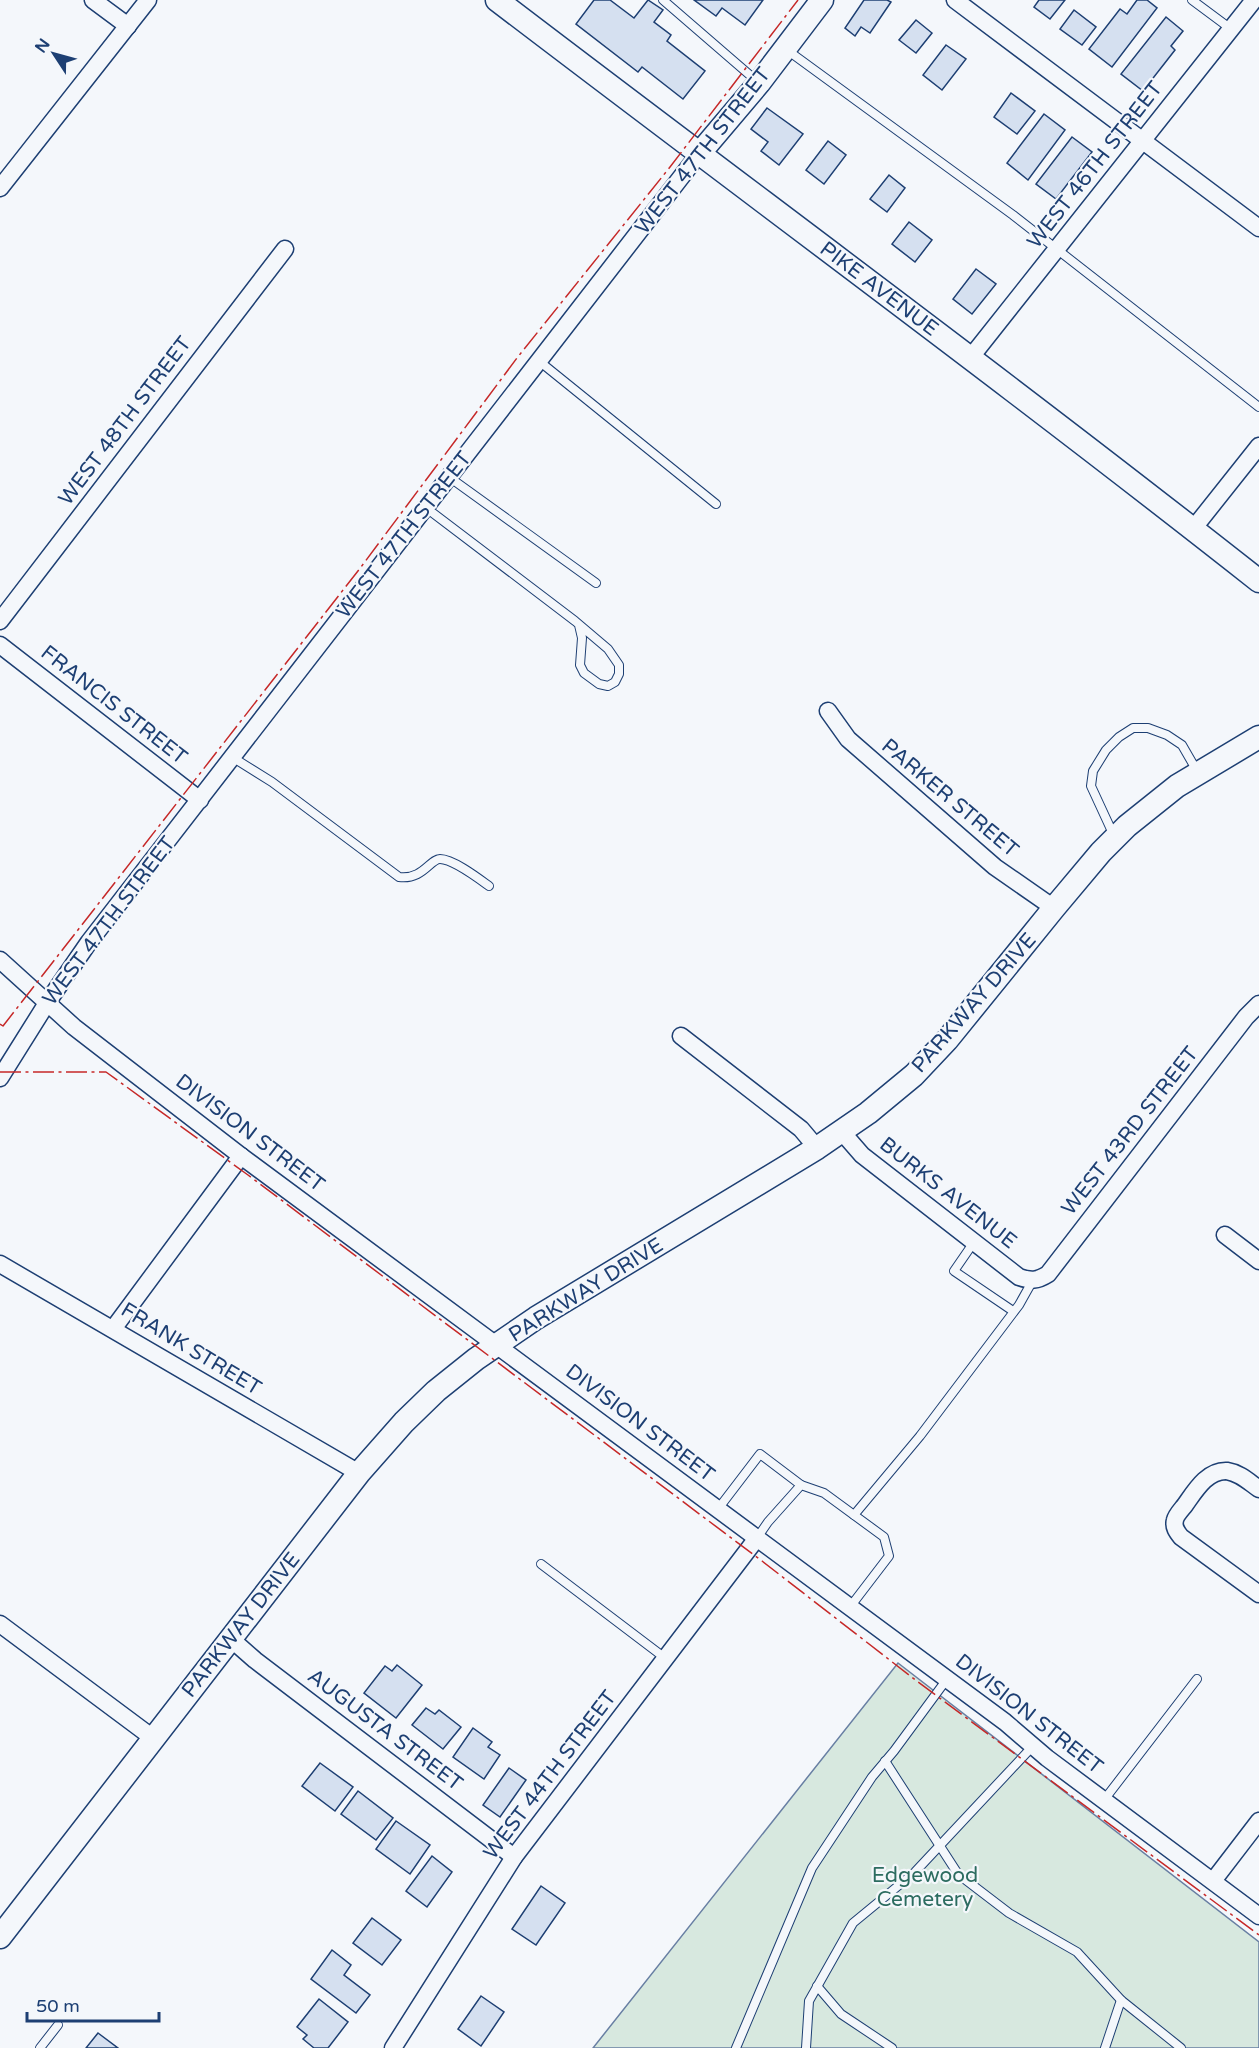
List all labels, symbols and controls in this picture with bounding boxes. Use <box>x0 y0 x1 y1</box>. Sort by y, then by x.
north arrow <box>24 24 84 84</box>
text: N <box>31 35 55 57</box>
street label: WEST 47TH STREET <box>630 62 776 239</box>
street label: WEST 46TH STREET <box>1022 76 1168 253</box>
street label: PIKE AVENUE <box>815 236 943 342</box>
street label: WEST 48TH STREET <box>53 331 197 510</box>
street label: WEST 47TH STREET <box>331 446 477 623</box>
street label: FRANCIS STREET <box>36 640 192 770</box>
street label: PARKER STREET <box>876 733 1024 863</box>
street label: WEST 47TH STREET <box>37 831 181 1010</box>
street label: PARKWAY DRIVE <box>906 928 1042 1078</box>
street label: WEST 43RD STREET <box>1056 1042 1204 1220</box>
street label: DIVISION STREET <box>171 1069 330 1197</box>
street label: BURKS AVENUE <box>875 1132 1021 1254</box>
street label: PARKWAY DRIVE <box>504 1232 668 1348</box>
street label: FRANK STREET <box>116 1297 266 1401</box>
street label: DIVISION STREET <box>561 1359 720 1487</box>
street label: PARKWAY DRIVE <box>177 1548 305 1702</box>
street label: DIVISION STREET <box>950 1649 1108 1779</box>
street label: AUGUSTA STREET <box>303 1664 467 1796</box>
street label: WEST 44TH STREET <box>478 1685 622 1864</box>
park label: Edgewood Cemetery <box>872 1863 978 1912</box>
scale bar <box>27 1985 159 2023</box>
text: 50 m <box>36 1995 80 2017</box>

